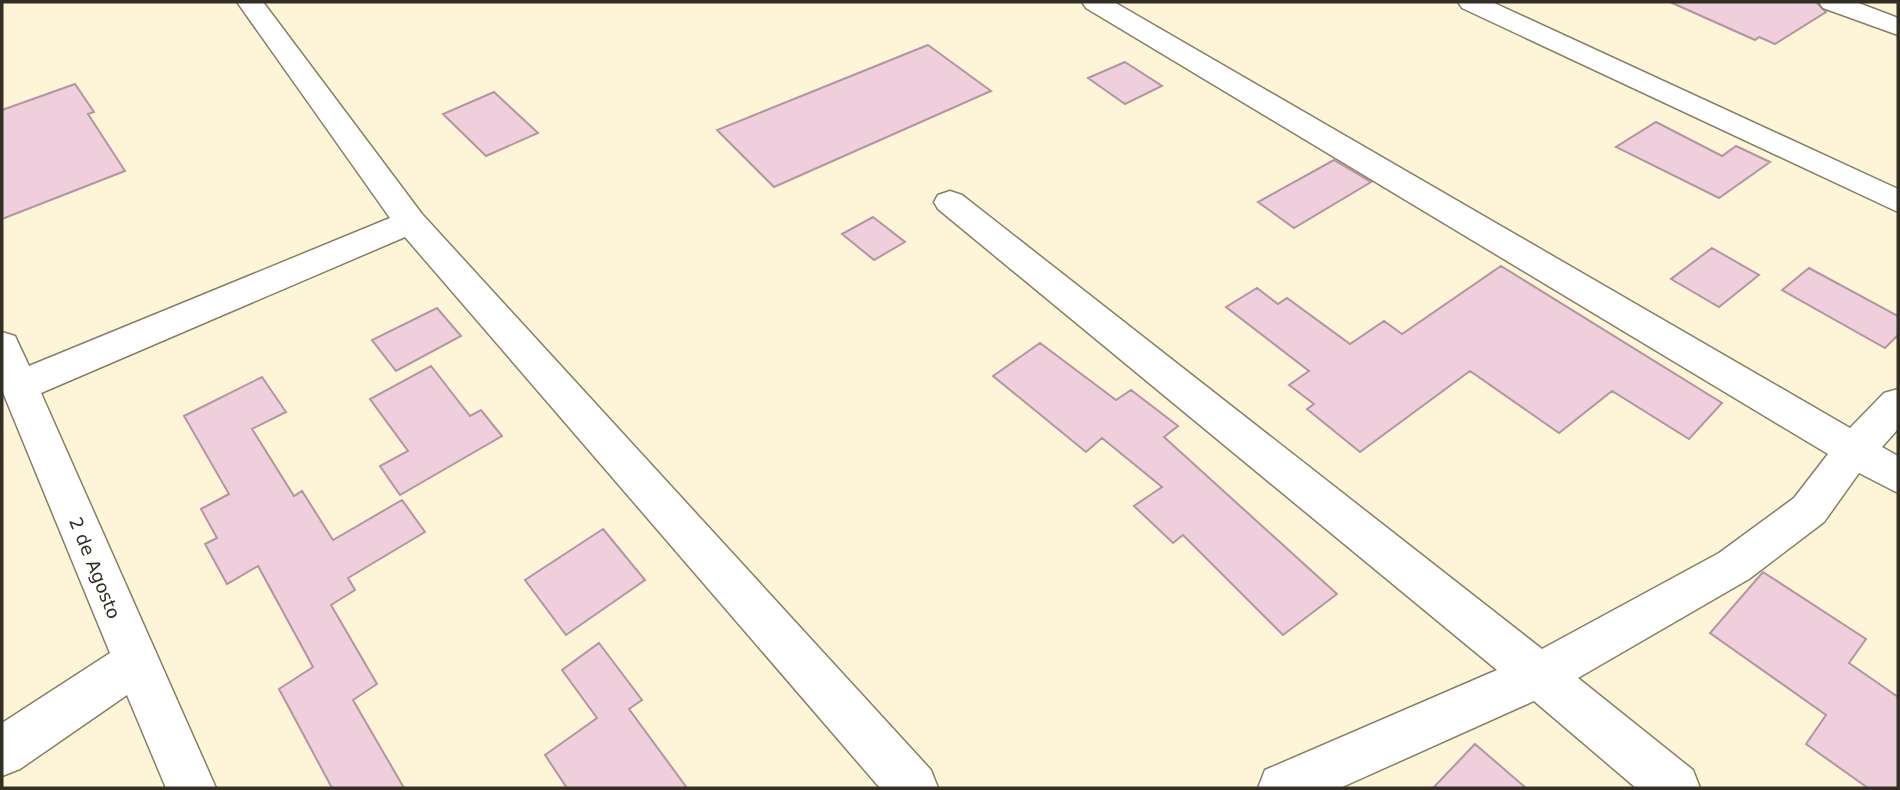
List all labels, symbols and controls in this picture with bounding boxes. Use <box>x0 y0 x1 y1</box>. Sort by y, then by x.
street label: 2 de Agosto <box>65 514 125 622</box>

